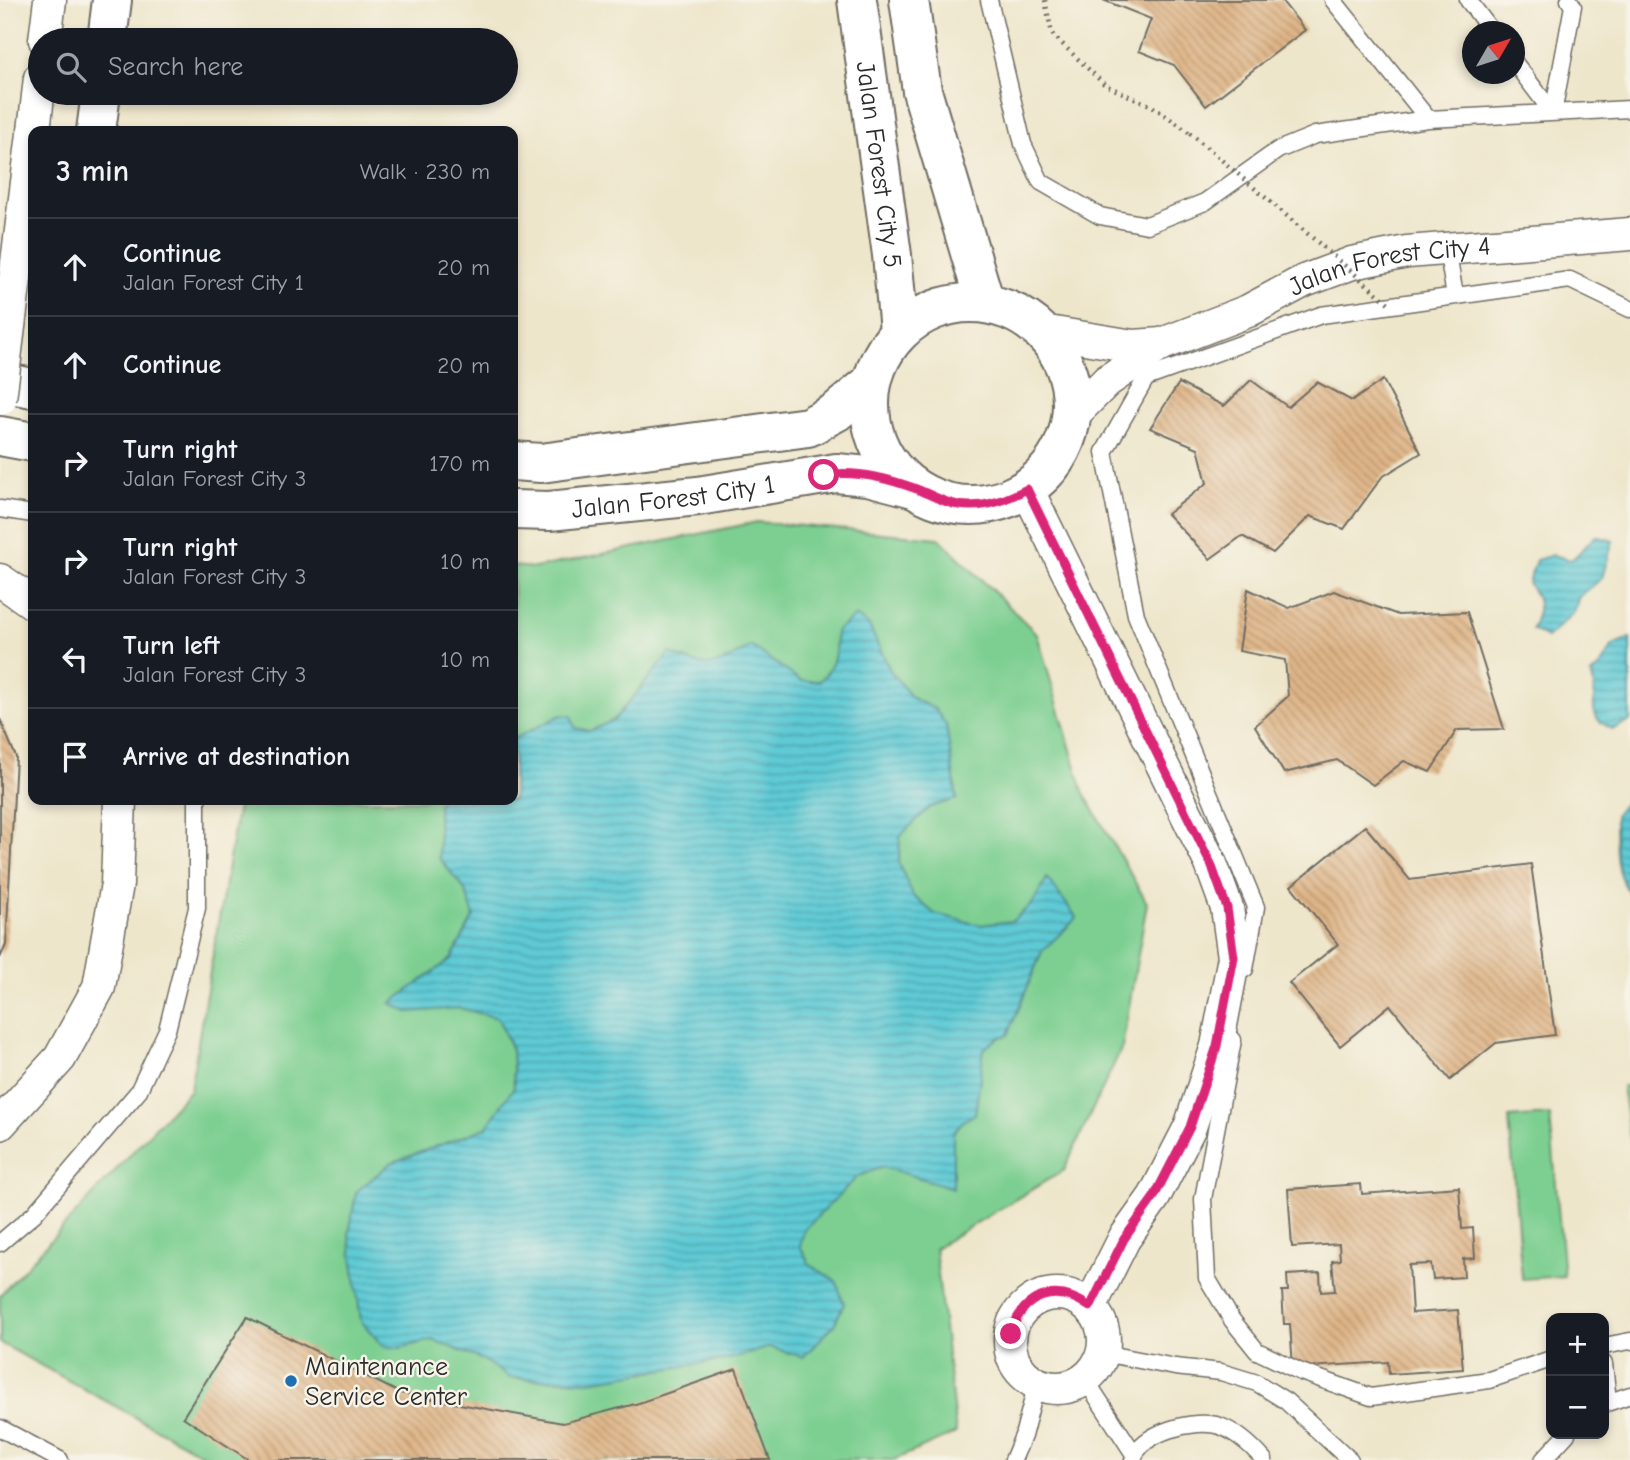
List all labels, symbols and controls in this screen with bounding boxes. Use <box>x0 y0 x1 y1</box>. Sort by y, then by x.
north arrow <box>1462 21 1525 84</box>
search box <box>28 28 518 105</box>
icon: search <box>52 48 90 86</box>
text: Search here <box>108 52 243 82</box>
street label: Jalan Forest City 5 <box>850 59 907 269</box>
text: 3 min <box>56 154 129 189</box>
text: Walk · 230 m <box>360 158 490 185</box>
street label: Jalan Forest City 4 <box>1283 231 1492 303</box>
text: Continue <box>123 239 221 269</box>
icon: ahead <box>56 248 94 286</box>
text: 20 m <box>437 254 490 281</box>
text: Jalan Forest City 1 <box>123 269 304 296</box>
icon: ahead <box>56 346 94 384</box>
text: Continue <box>123 350 221 380</box>
text: 20 m <box>437 352 490 379</box>
text: Turn right <box>123 435 237 465</box>
icon: right <box>56 444 94 482</box>
text: 170 m <box>429 450 490 477</box>
route start <box>808 459 839 490</box>
text: Jalan Forest City 3 <box>123 465 306 492</box>
street label: Jalan Forest City 1 <box>570 469 777 525</box>
text: Turn right <box>123 533 237 563</box>
icon: right <box>56 542 94 580</box>
text: 10 m <box>440 548 490 575</box>
text: Jalan Forest City 3 <box>123 563 306 590</box>
text: Turn left <box>123 631 220 661</box>
icon: left <box>56 640 94 678</box>
text: 10 m <box>440 646 490 673</box>
text: Jalan Forest City 3 <box>123 661 306 688</box>
icon: arrive <box>56 738 94 776</box>
text: Arrive at destination <box>123 742 350 772</box>
map controls <box>1546 1313 1609 1439</box>
button: + <box>1546 1313 1609 1376</box>
route end <box>995 1318 1026 1349</box>
place label: Maintenance Service Center <box>305 1352 468 1412</box>
marker: Maintenance Service Center <box>283 1373 299 1389</box>
button: − <box>1546 1376 1609 1439</box>

